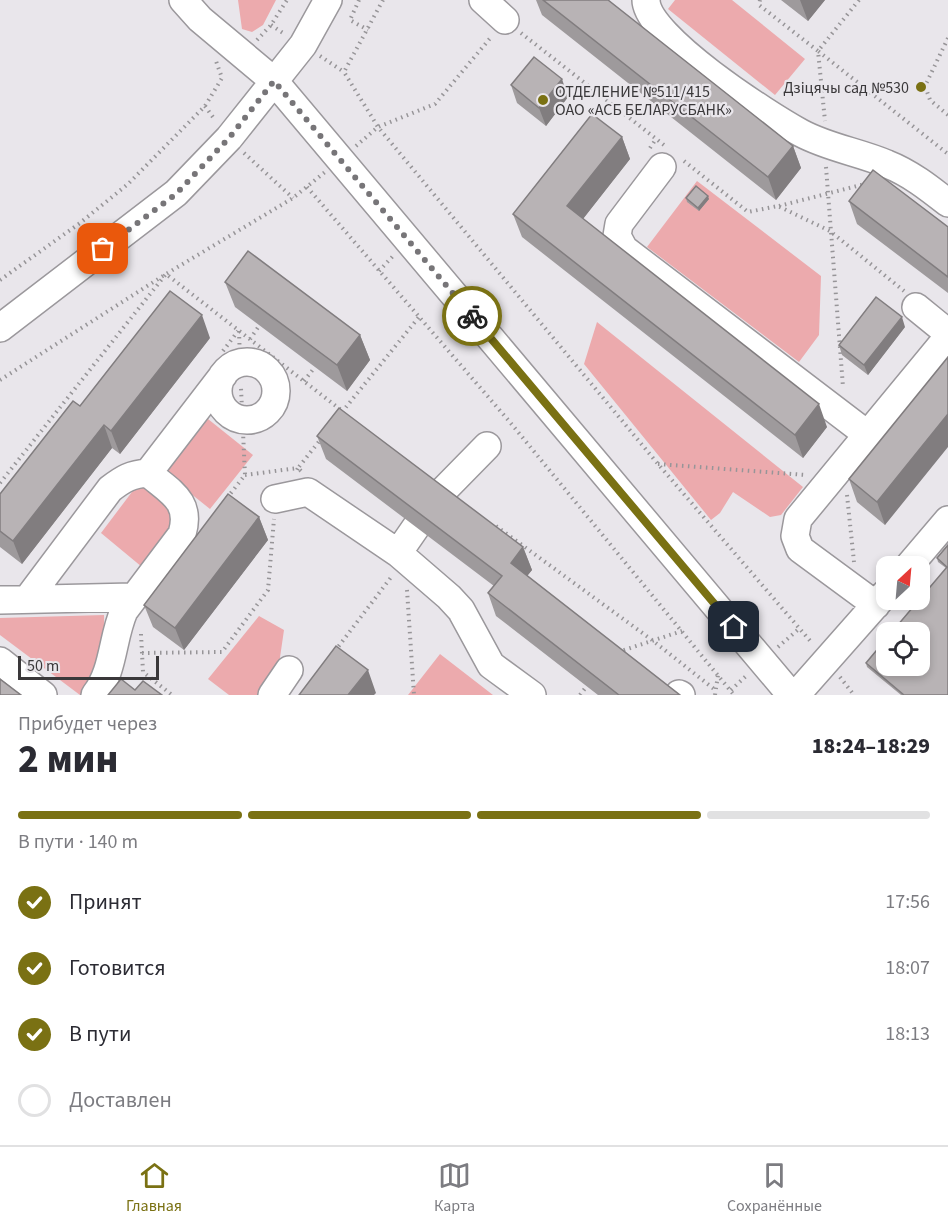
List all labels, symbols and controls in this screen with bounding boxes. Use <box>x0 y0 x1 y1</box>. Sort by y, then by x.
place label: Дзіцячы сад №530 <box>783 77 909 99</box>
marker: Дзіцячы сад №530 <box>914 80 928 94</box>
place label: ОТДЕЛЕНИЕ №511/415 ОАО «АСБ БЕЛАРУСБАНК» <box>555 81 732 121</box>
marker: ОТДЕЛЕНИЕ №511/415 ОАО «АСБ БЕЛАРУСБАНК» <box>536 93 550 107</box>
pin <box>77 223 128 274</box>
icon: bag <box>86 232 119 265</box>
courier <box>442 286 502 346</box>
icon: bike <box>456 300 489 333</box>
north arrow <box>876 556 930 610</box>
map controls <box>876 556 930 676</box>
pin <box>708 601 759 652</box>
icon: home <box>717 610 750 643</box>
button: locate <box>876 622 930 676</box>
scale bar <box>18 653 159 680</box>
text: 50 m <box>27 655 59 677</box>
text: Прибудет через <box>18 710 157 738</box>
text: 18:24–18:29 <box>812 730 930 762</box>
text: 2 мин <box>18 732 118 788</box>
text: В пути · 140 m <box>18 828 138 856</box>
icon: check <box>18 886 51 919</box>
text: Принят <box>69 886 142 918</box>
text: 17:56 <box>885 888 930 916</box>
icon: check <box>18 952 51 985</box>
text: Готовится <box>69 952 166 984</box>
text: 18:07 <box>885 954 930 982</box>
icon: check <box>18 1018 51 1051</box>
text: В пути <box>69 1018 131 1050</box>
text: 18:13 <box>885 1020 930 1048</box>
text: Доставлен <box>69 1084 172 1116</box>
tab: Главная <box>126 1159 182 1217</box>
tab: Карта <box>434 1159 475 1217</box>
tab: Сохранённые <box>727 1159 822 1217</box>

